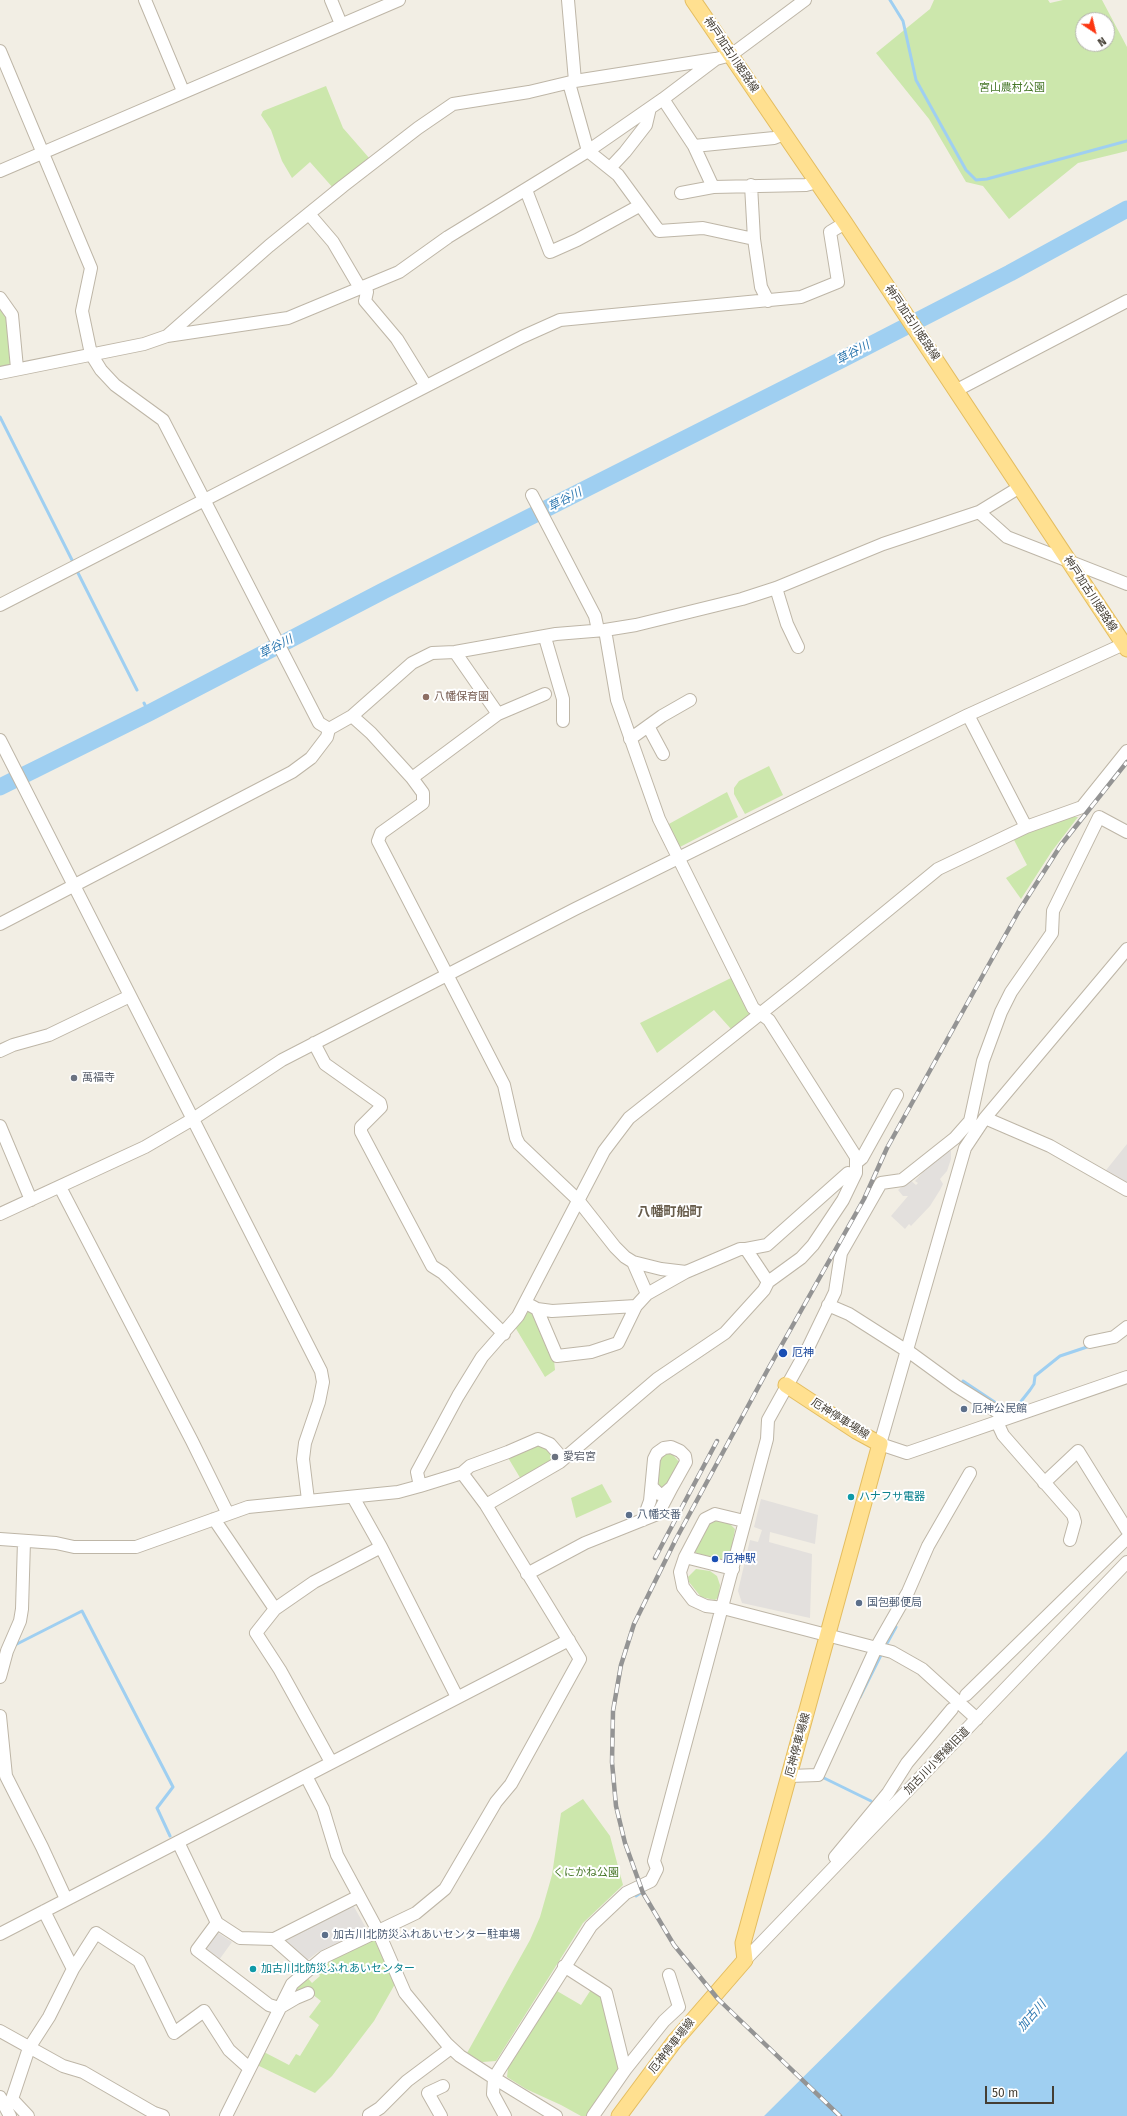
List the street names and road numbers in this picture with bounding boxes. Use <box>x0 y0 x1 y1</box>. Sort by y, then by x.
street label: 神戸加古川姫路線 <box>701 15 761 95</box>
street label: 神戸加古川姫路線 <box>882 283 942 363</box>
street label: 神戸加古川姫路線 <box>1061 554 1119 634</box>
street label: 厄神停車場線 <box>809 1396 871 1442</box>
street label: 厄神停車場線 <box>783 1711 813 1779</box>
street label: 加古川小野線旧道 <box>902 1725 972 1797</box>
street label: 厄神停車場線 <box>646 2016 698 2076</box>

